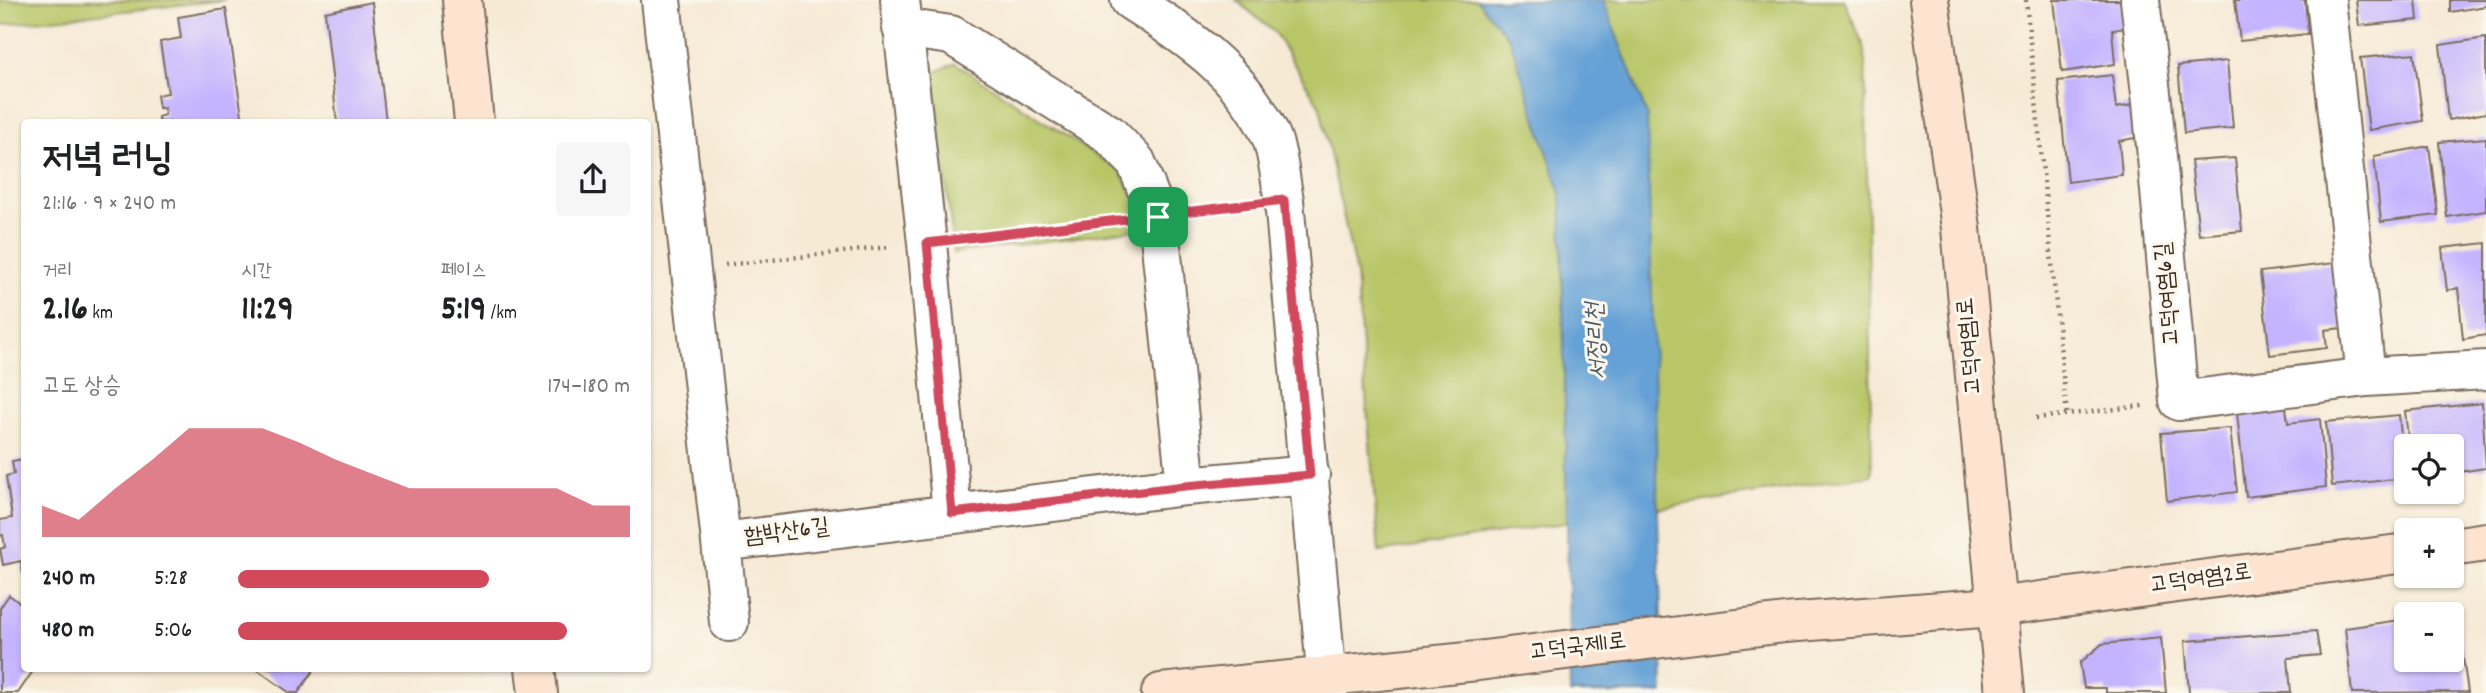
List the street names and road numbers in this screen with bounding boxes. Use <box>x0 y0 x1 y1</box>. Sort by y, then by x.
street label: 고덕여염6길 <box>2148 241 2190 347</box>
street label: 고덕여염1로 <box>1950 296 1992 396</box>
street label: 함박산6길 <box>743 511 831 555</box>
street label: 고덕여염2로 <box>2148 557 2254 603</box>
street label: 고덕국제1로 <box>1528 626 1628 670</box>

